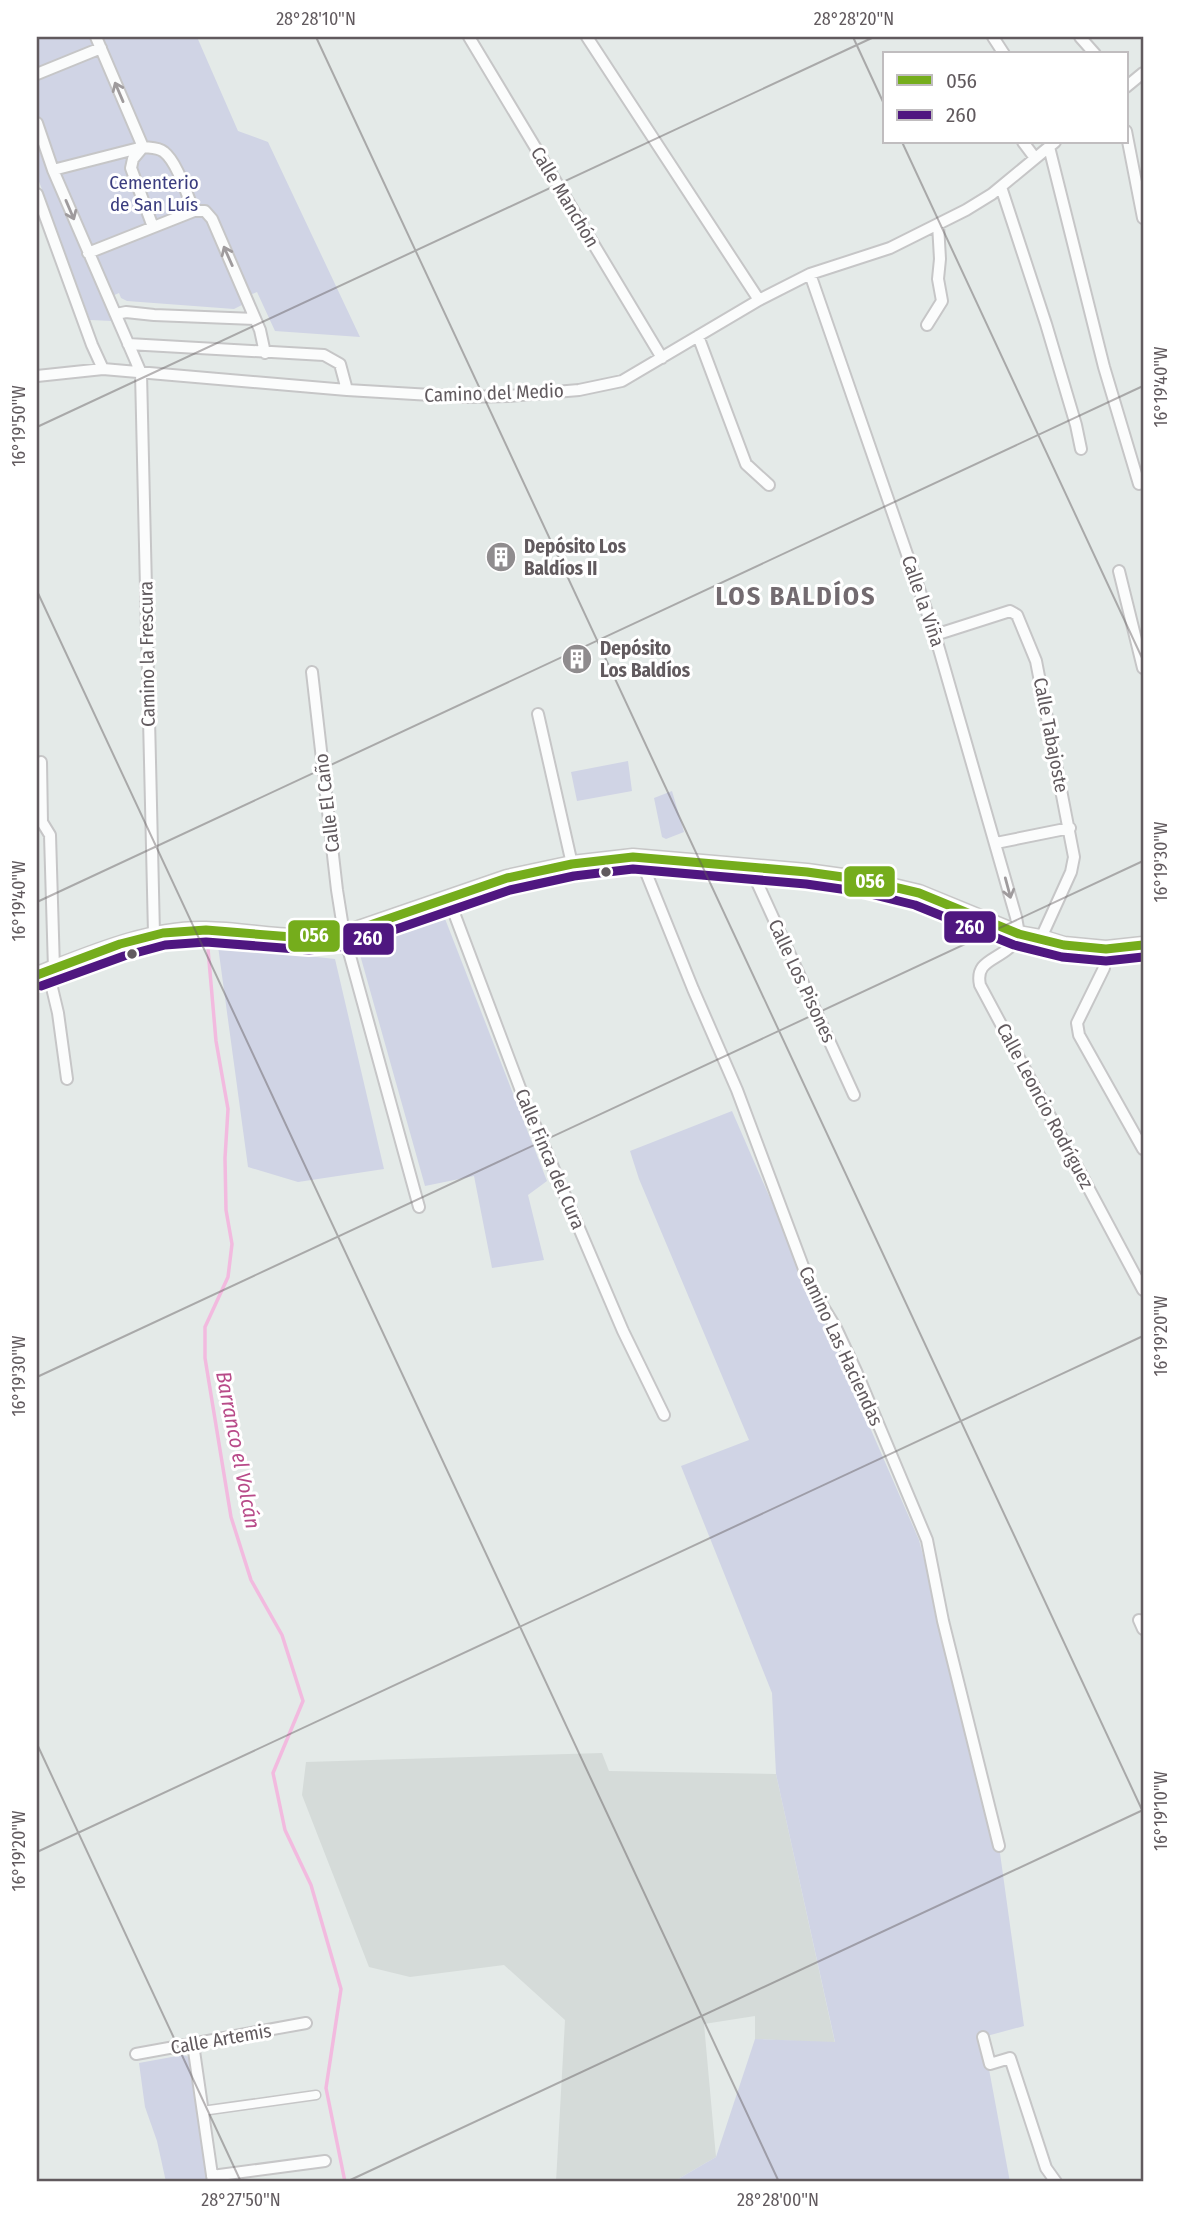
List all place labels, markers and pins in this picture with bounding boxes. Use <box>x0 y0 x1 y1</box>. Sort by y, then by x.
place label: Depósito Los Baldíos II <box>524 535 627 580</box>
building icon: Depósito Los Baldíos II <box>484 540 518 574</box>
place label: Depósito Los Baldíos <box>600 637 691 682</box>
building icon: Depósito Los Baldíos <box>560 642 594 676</box>
unlabelled marker <box>599 865 613 879</box>
unlabelled marker <box>125 947 139 961</box>

